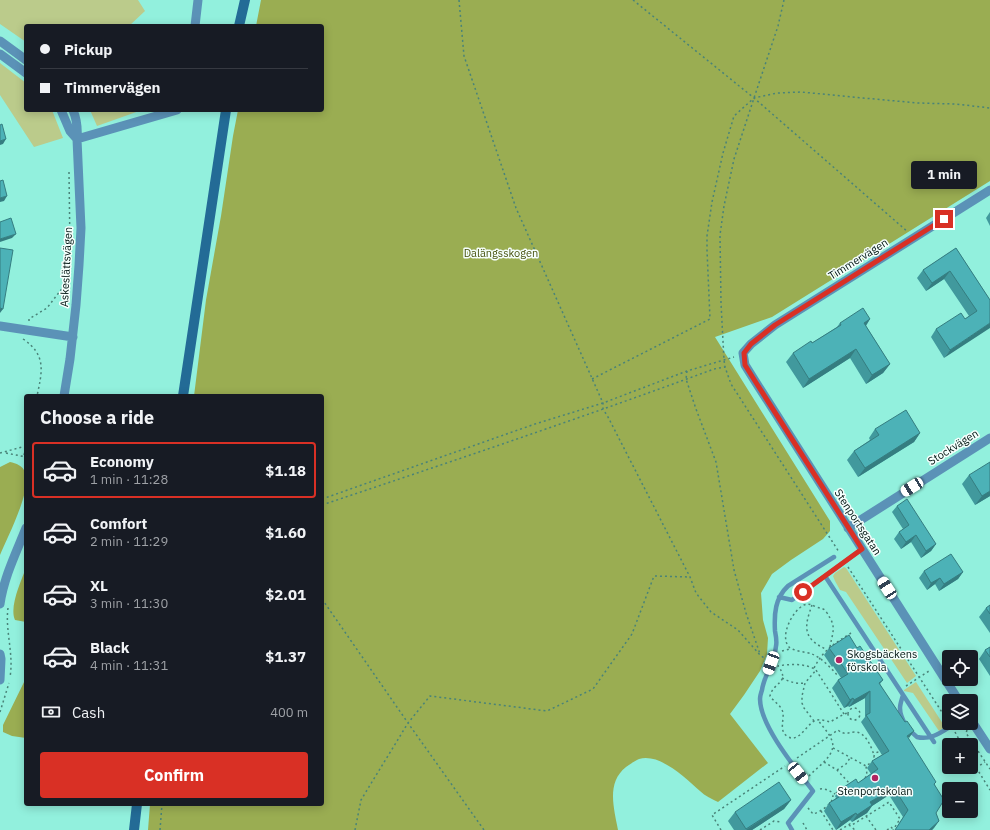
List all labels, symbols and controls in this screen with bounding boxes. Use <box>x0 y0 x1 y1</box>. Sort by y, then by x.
text: Pickup <box>64 40 112 59</box>
text: Timmervägen <box>64 78 161 97</box>
callout: 1 min <box>911 161 977 189</box>
text: 1 min <box>927 166 961 183</box>
route end <box>935 210 953 228</box>
street label: Askeslättsvägen <box>57 227 75 307</box>
street label: Timmervägen <box>826 235 890 283</box>
park label: Dalängsskogen <box>464 246 538 260</box>
text: Choose a ride <box>40 406 154 429</box>
street label: Stockvägen <box>925 426 981 468</box>
icon: car <box>42 452 78 488</box>
text: Economy <box>90 452 154 471</box>
text: $1.18 <box>265 461 306 480</box>
text: 1 min · 11:28 <box>90 471 168 488</box>
car <box>899 476 925 498</box>
street label: Stenportsgatan <box>831 486 885 558</box>
icon: car <box>42 514 78 550</box>
text: Comfort <box>90 514 147 533</box>
text: $1.60 <box>265 523 306 542</box>
text: 2 min · 11:29 <box>90 533 168 550</box>
car <box>875 575 899 601</box>
icon: car <box>42 576 78 612</box>
text: XL <box>90 576 108 595</box>
route start <box>794 583 812 601</box>
text: $2.01 <box>265 585 306 604</box>
text: 3 min · 11:30 <box>90 595 168 612</box>
icon: car <box>42 638 78 674</box>
text: Black <box>90 638 130 657</box>
text: $1.37 <box>265 647 306 666</box>
place label: Skogsbäckens förskola <box>847 647 917 674</box>
car <box>761 650 781 676</box>
map controls <box>942 650 978 818</box>
button: locate <box>942 650 978 686</box>
marker: Skogsbäckens förskola <box>834 655 844 665</box>
text: 4 min · 11:31 <box>90 657 168 674</box>
button: layers <box>942 694 978 730</box>
icon: cash <box>40 701 62 723</box>
text: Cash <box>72 703 105 722</box>
text: 400 m <box>270 704 308 721</box>
button: + <box>942 738 978 774</box>
button: Confirm <box>40 752 308 798</box>
car <box>786 760 810 786</box>
marker: Stenportskolan <box>870 773 880 783</box>
button: − <box>942 782 978 818</box>
place label: Stenportskolan <box>837 784 913 798</box>

